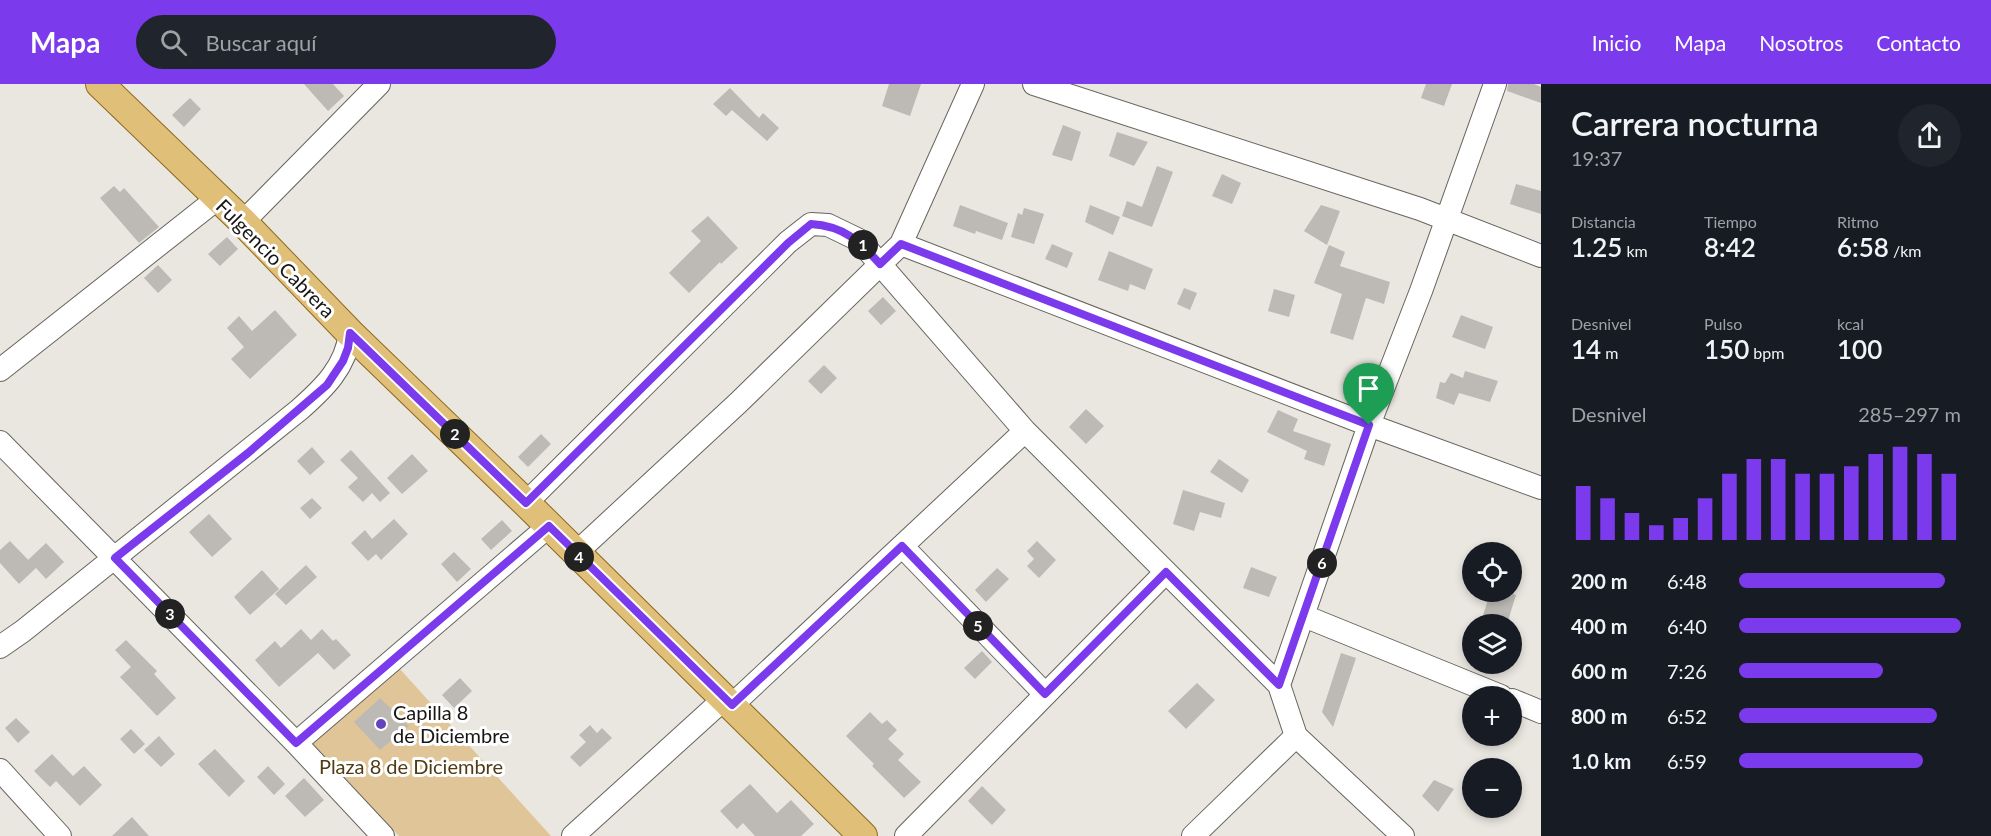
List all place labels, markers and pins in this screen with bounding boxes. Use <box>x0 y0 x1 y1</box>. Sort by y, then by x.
pin: 1 <box>848 230 878 260</box>
pin <box>1343 363 1394 425</box>
pin: 2 <box>440 419 470 449</box>
pin: 4 <box>564 542 594 572</box>
pin: 6 <box>1307 548 1337 578</box>
pin: 3 <box>155 599 185 629</box>
pin: 5 <box>963 611 993 641</box>
place label: Capilla 8 de Diciembre <box>393 700 510 747</box>
marker: Capilla 8 de Diciembre <box>374 717 388 731</box>

